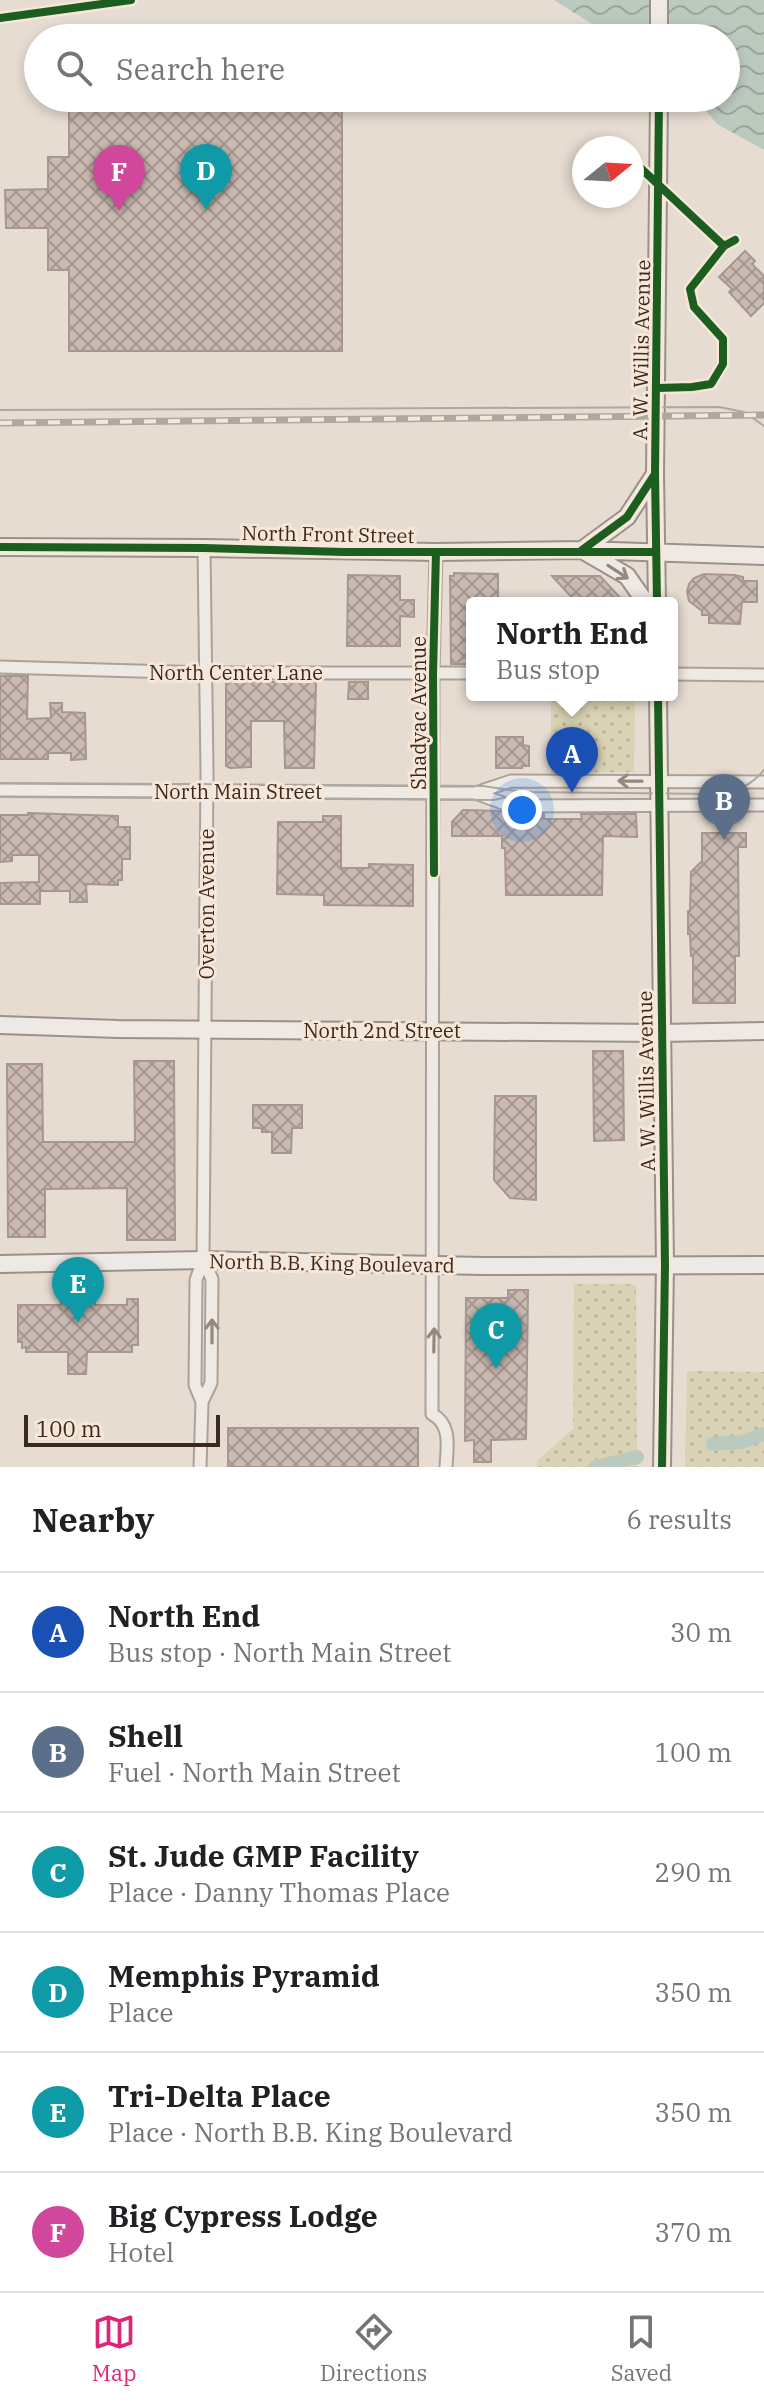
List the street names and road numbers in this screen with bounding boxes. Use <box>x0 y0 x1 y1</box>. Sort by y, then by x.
street label: A. W. Willis Avenue <box>626 259 656 441</box>
street label: North Front Street <box>241 519 415 549</box>
street label: Shadyac Avenue <box>405 636 432 790</box>
street label: North Center Lane <box>149 659 323 686</box>
street label: North Main Street <box>154 778 322 805</box>
street label: Overton Avenue <box>193 829 220 979</box>
street label: A. W. Willis Avenue <box>631 990 661 1172</box>
street label: North 2nd Street <box>303 1017 461 1044</box>
street label: North B.B. King Boulevard <box>209 1247 455 1279</box>

